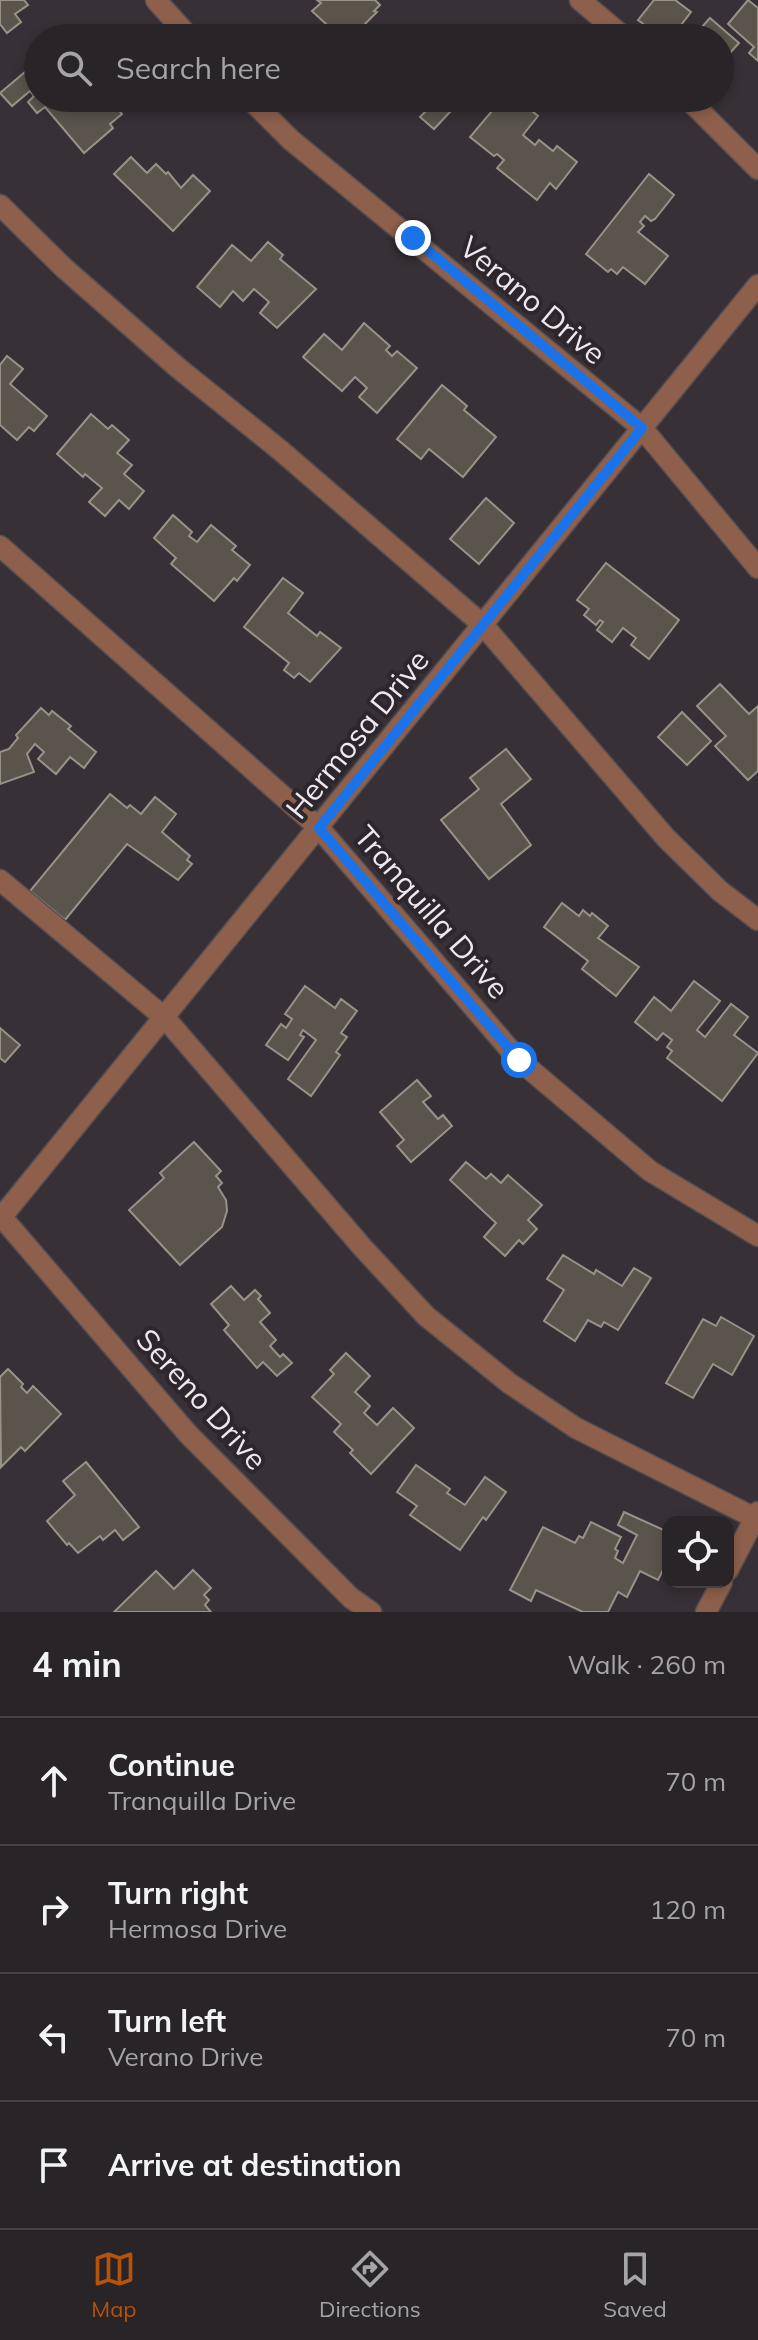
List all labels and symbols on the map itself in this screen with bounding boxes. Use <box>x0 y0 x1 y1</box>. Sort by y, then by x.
route end <box>395 220 431 256</box>
street label: Verano Drive <box>452 228 614 372</box>
street label: Hermosa Drive <box>277 642 437 826</box>
street label: Tranquilla Drive <box>346 818 518 1006</box>
route start <box>501 1042 537 1078</box>
street label: Sereno Drive <box>129 1321 275 1477</box>

